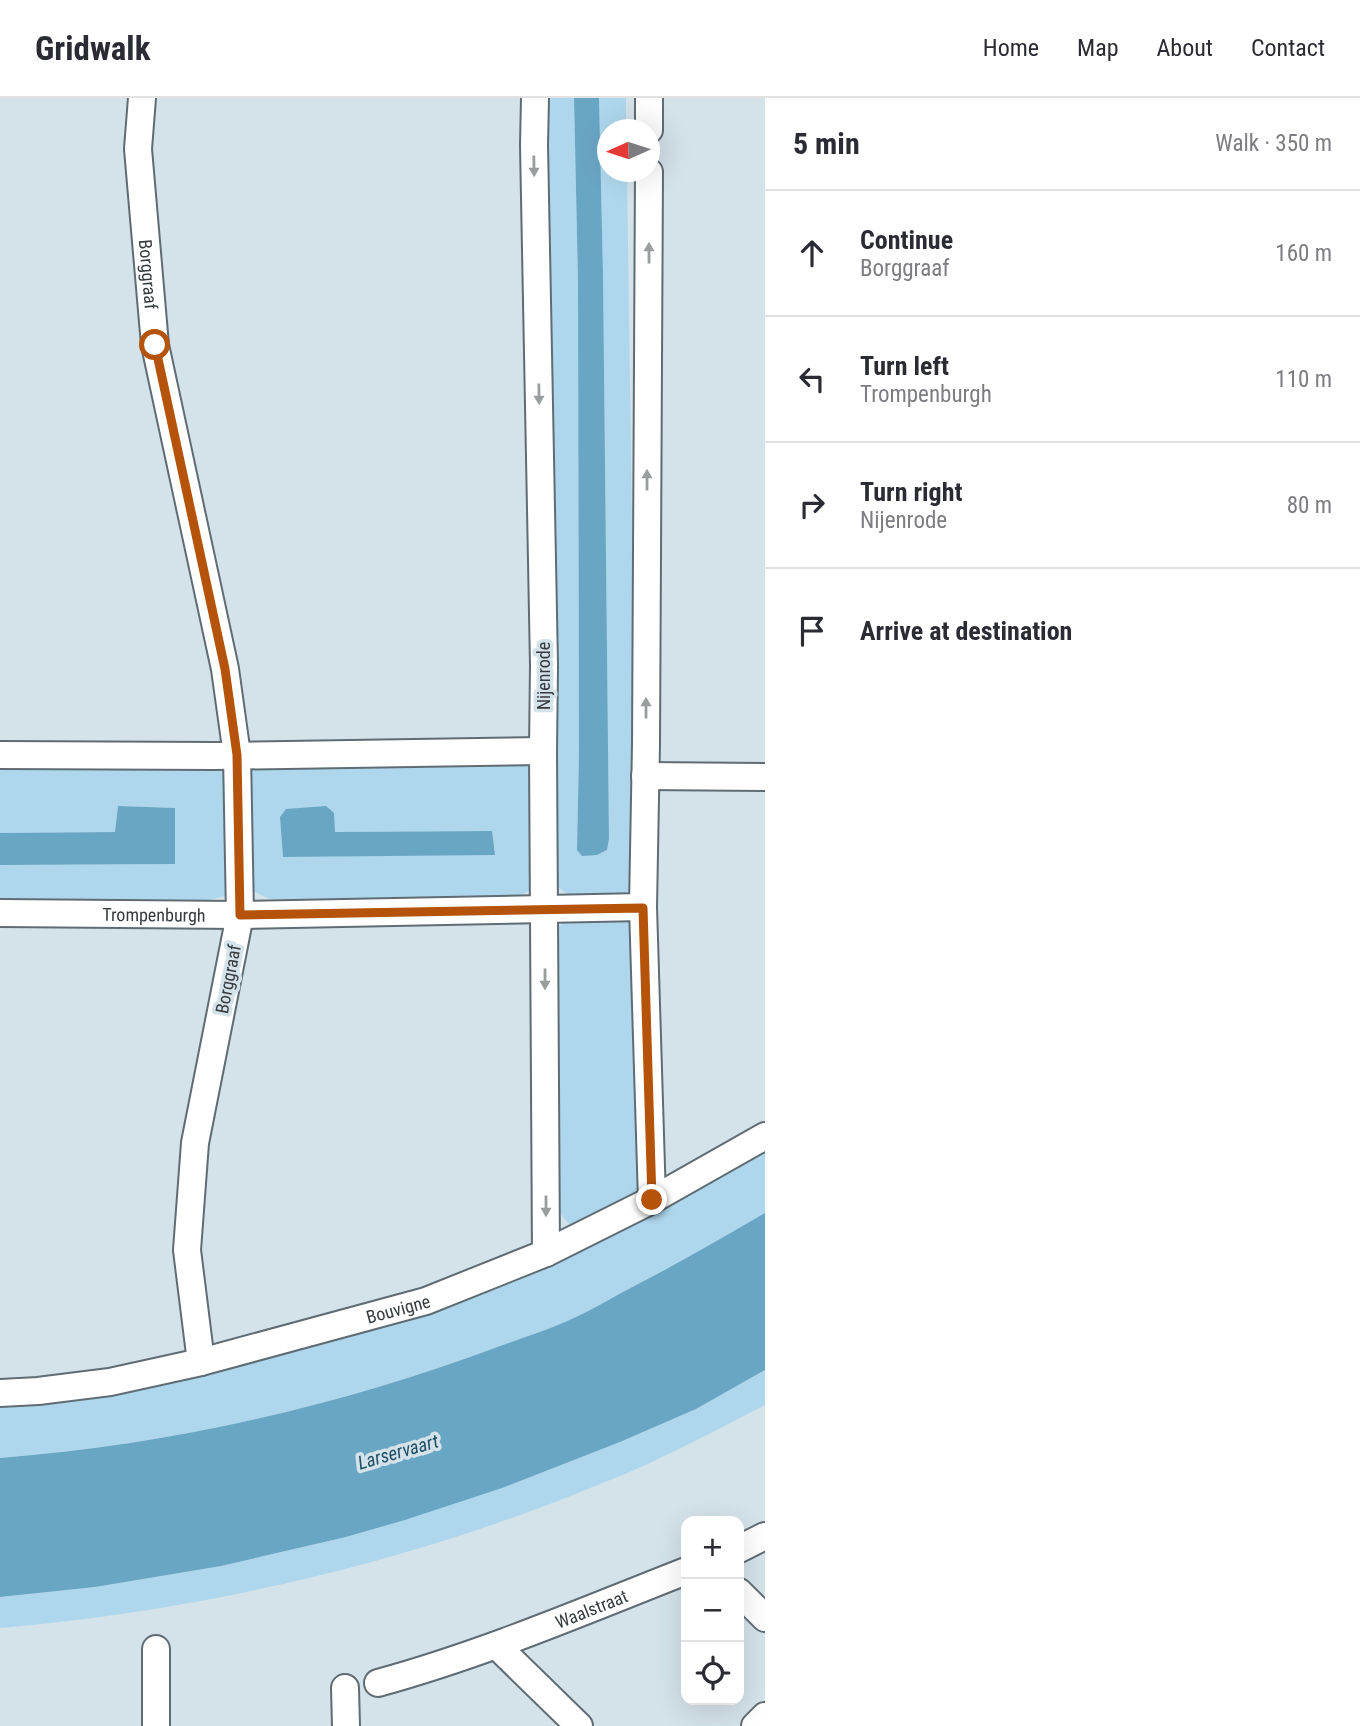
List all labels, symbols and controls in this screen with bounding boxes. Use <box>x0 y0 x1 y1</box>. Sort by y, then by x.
text: Gridwalk <box>35 29 150 68</box>
text: Home <box>983 34 1039 62</box>
text: Map <box>1077 34 1119 62</box>
text: About <box>1157 34 1213 62</box>
text: Contact <box>1251 34 1325 62</box>
north arrow <box>597 119 660 182</box>
text: 5 min <box>793 126 860 161</box>
text: Walk · 350 m <box>1215 130 1332 157</box>
one-way arrow <box>529 155 540 177</box>
text: Continue <box>860 225 953 255</box>
icon: ahead <box>793 234 831 272</box>
street label: Borggraaf <box>135 239 162 310</box>
text: 160 m <box>1275 240 1332 267</box>
one-way arrow <box>643 241 654 263</box>
text: Borggraaf <box>860 255 949 282</box>
route start <box>139 329 170 360</box>
text: Turn left <box>860 351 949 381</box>
icon: left <box>793 360 831 398</box>
text: 110 m <box>1275 366 1332 393</box>
text: Trompenburgh <box>860 381 992 408</box>
one-way arrow <box>533 383 544 405</box>
one-way arrow <box>641 469 653 491</box>
text: Turn right <box>860 477 962 507</box>
icon: right <box>793 486 831 524</box>
text: 80 m <box>1287 492 1332 519</box>
text: Nijenrode <box>860 507 947 534</box>
icon: arrive <box>793 612 831 650</box>
text: Arrive at destination <box>860 616 1072 646</box>
street label: Nijenrode <box>533 642 554 710</box>
one-way arrow <box>640 696 652 718</box>
street label: Trompenburgh <box>102 903 206 925</box>
street label: Borggraaf <box>211 942 245 1015</box>
one-way arrow <box>539 968 550 990</box>
route end <box>636 1184 667 1215</box>
one-way arrow <box>540 1195 552 1217</box>
street label: Bouvigne <box>364 1290 432 1327</box>
water label: Larservaart <box>355 1429 442 1474</box>
map controls <box>681 1516 744 1705</box>
button: + <box>681 1516 744 1579</box>
button: − <box>681 1579 744 1642</box>
street label: Waalstraat <box>552 1585 631 1632</box>
button: locate <box>681 1642 744 1705</box>

